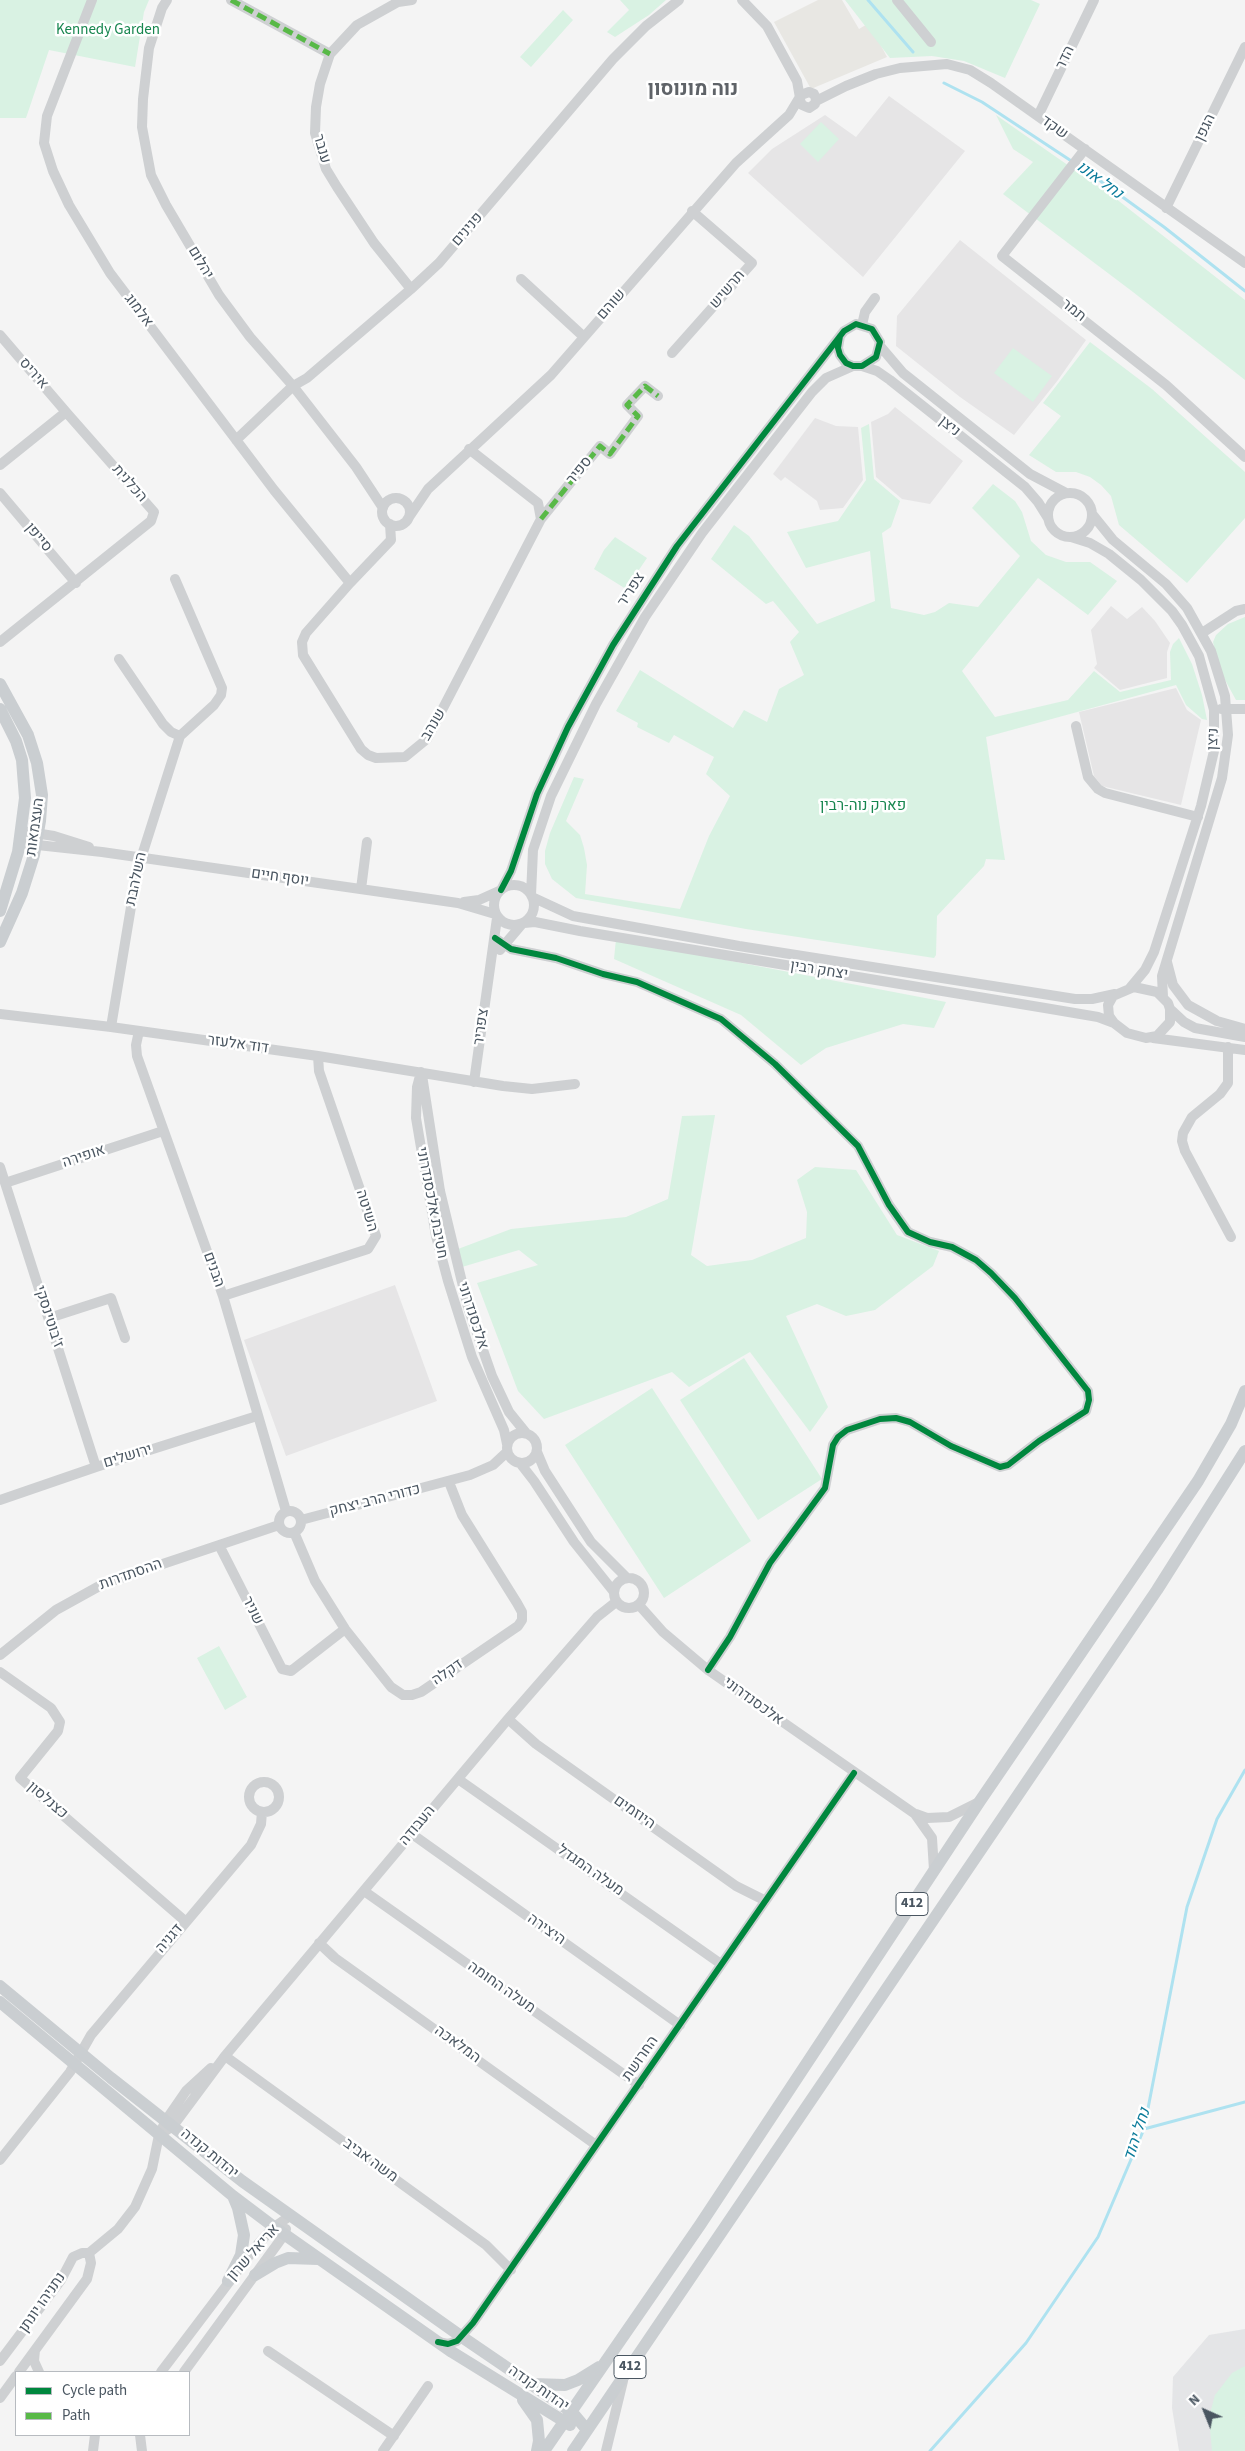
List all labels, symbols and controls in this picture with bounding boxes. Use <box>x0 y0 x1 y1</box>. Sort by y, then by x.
park label: Kennedy Garden <box>56 22 160 40</box>
street label: הדר <box>1053 43 1079 73</box>
district label: נוה מונוסון <box>648 79 738 103</box>
street label: הגפן <box>1192 111 1220 145</box>
street label: שקד <box>1037 112 1071 144</box>
street label: ענבר <box>308 132 334 166</box>
water label: נחל אונו <box>1072 158 1126 204</box>
street label: פנינים <box>448 209 488 251</box>
street label: יהלום <box>183 243 217 283</box>
street label: תרשיש <box>706 267 750 313</box>
street label: שוהם <box>594 286 630 324</box>
street label: אלמוג <box>120 291 156 331</box>
street label: תמר <box>1057 296 1089 326</box>
street label: איריס <box>15 355 51 393</box>
street label: ניצן <box>935 413 963 441</box>
street label: ספיר <box>563 453 597 489</box>
street label: הכלנית <box>108 462 150 506</box>
street label: סייפן <box>21 520 55 556</box>
street label: צפריר <box>614 570 650 610</box>
street label: שנהב <box>418 706 450 744</box>
street label: ניצן <box>1204 727 1224 751</box>
street label: העצמאות <box>23 797 49 857</box>
park label: פארק נוה-רבין <box>820 798 906 816</box>
street label: השלהבת <box>123 850 151 908</box>
street label: יוסף חיים <box>250 865 310 891</box>
street label: יצחק רבין <box>789 958 849 984</box>
street label: צפריר <box>471 1008 493 1046</box>
street label: דוד אלעזר <box>206 1032 270 1058</box>
street label: אופירה <box>60 1142 108 1172</box>
street label: חטיבת אלכסנדרוני <box>411 1146 451 1260</box>
street label: השיטה <box>351 1188 381 1234</box>
street label: הבנים <box>198 1250 228 1290</box>
street label: אלכסנדרוני <box>453 1280 491 1352</box>
street label: ז'בוטינסקי <box>30 1284 66 1350</box>
street label: ירושלים <box>101 1441 155 1473</box>
street label: כדורי הרב יצחק <box>327 1481 423 1521</box>
street label: ההסתדרות <box>97 1555 165 1595</box>
street label: שניר <box>237 1594 267 1628</box>
street label: דקלה <box>429 1656 467 1690</box>
street label: אלכסנדרוני <box>719 1674 787 1730</box>
street label: כצנלסון <box>23 1779 71 1823</box>
street label: היוזמים <box>610 1792 658 1834</box>
street label: העבודה <box>396 1802 440 1850</box>
street label: מעלה המגדל <box>553 1841 627 1901</box>
road number: 412 <box>896 1892 928 1916</box>
street label: היצירה <box>524 1911 568 1949</box>
street label: דגניה <box>153 1921 187 1957</box>
street label: מעלה החומה <box>464 1958 538 2018</box>
street label: המלאכה <box>430 2022 484 2068</box>
street label: החרושת <box>619 2033 663 2085</box>
water label: נחל יהוד <box>1120 2106 1156 2164</box>
street label: יהדות קנדה <box>176 2125 242 2183</box>
street label: משה אביב <box>339 2135 401 2187</box>
street label: אריאל שרון <box>224 2221 284 2285</box>
street label: נתניהו יונתן <box>16 2270 70 2336</box>
road number: 412 <box>614 2356 646 2378</box>
street label: יהדות קנדה <box>504 2362 572 2416</box>
legend <box>15 2371 190 2436</box>
text: Cycle path <box>62 2380 127 2401</box>
north arrow <box>1180 2386 1230 2436</box>
text: N <box>1184 2390 1205 2411</box>
text: Path <box>62 2405 90 2426</box>

